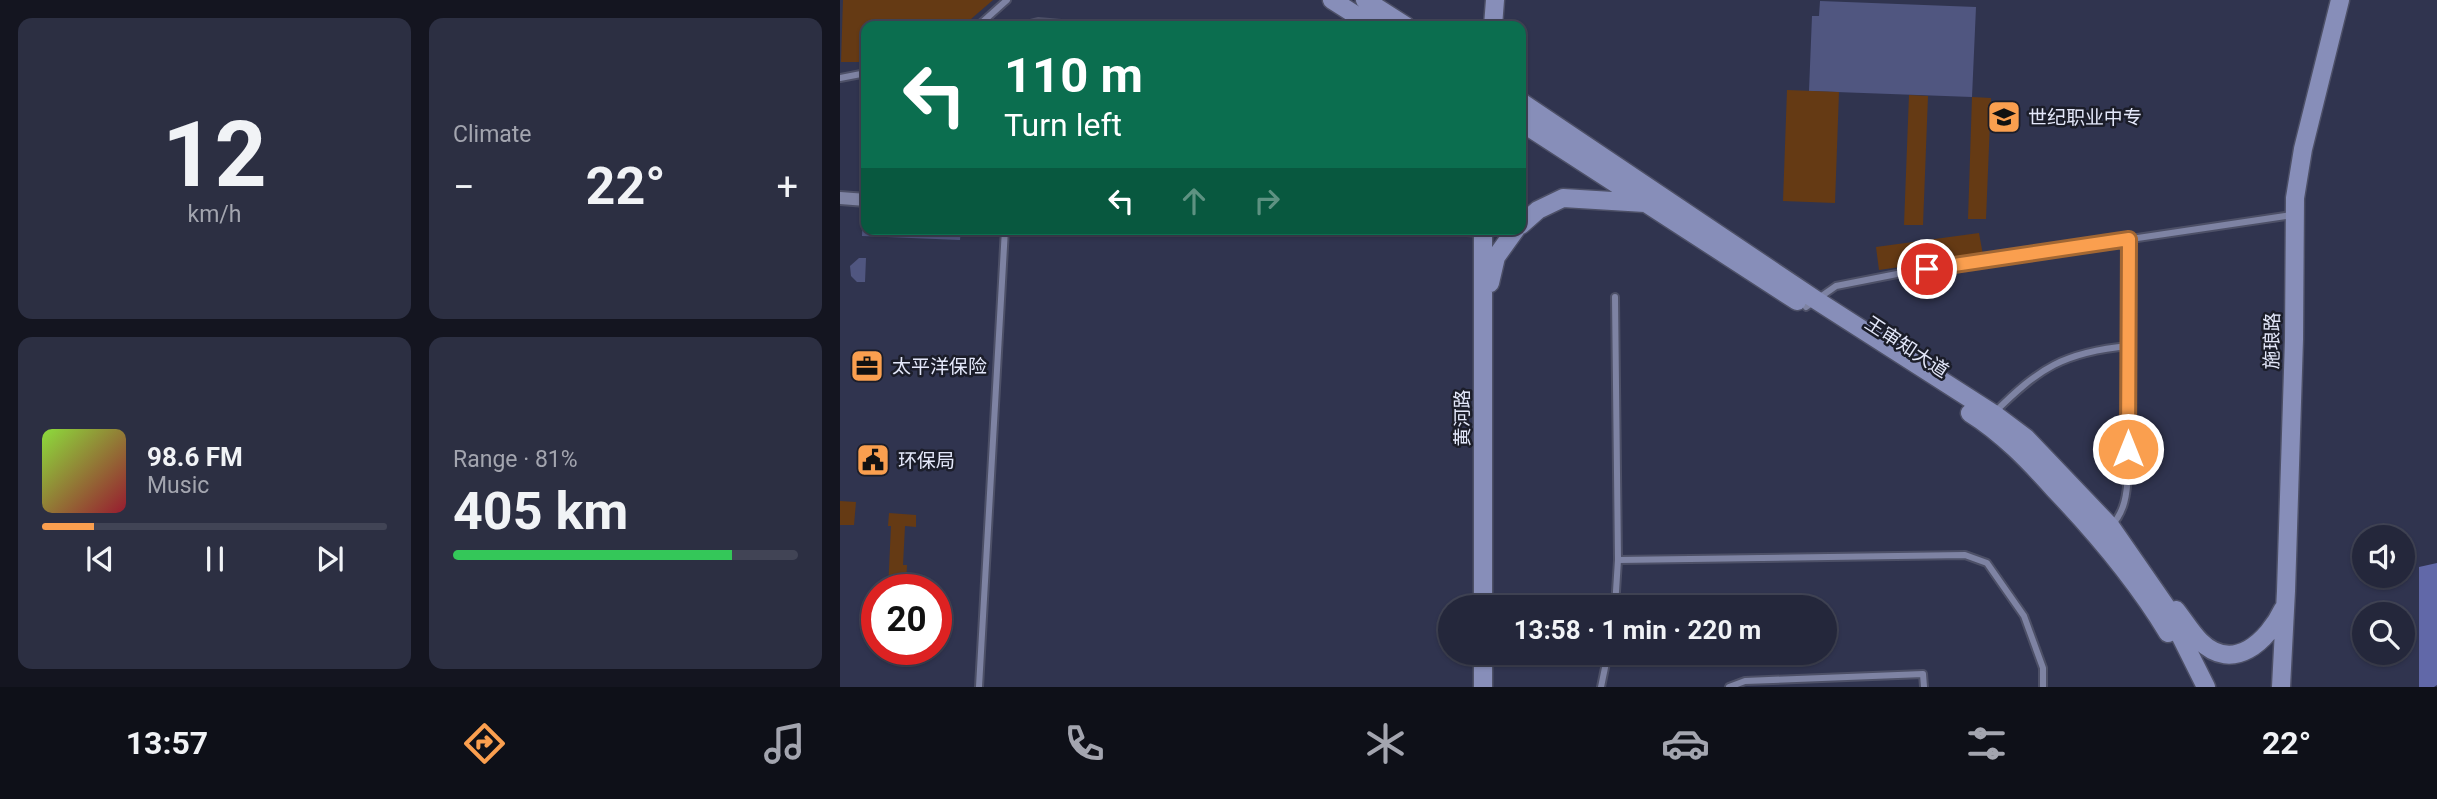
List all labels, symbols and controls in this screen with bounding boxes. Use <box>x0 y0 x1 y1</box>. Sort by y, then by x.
text: 110 m <box>1004 47 1143 104</box>
icon: left <box>889 49 980 140</box>
school or university icon: 世纪职业中专 <box>1985 98 2023 136</box>
text: 12 <box>162 102 267 208</box>
text: Turn left <box>1004 106 1122 144</box>
place label: 世纪职业中专 <box>2028 106 2142 129</box>
text: Climate <box>453 121 532 148</box>
text: 22° <box>586 156 666 217</box>
text: − <box>453 165 475 209</box>
text: + <box>776 165 798 209</box>
icon: left <box>1102 182 1140 220</box>
icon: ahead <box>1175 182 1213 220</box>
icon: right <box>1248 182 1286 220</box>
text: km/h <box>188 201 242 228</box>
pin <box>1897 239 1957 299</box>
icon: arrive <box>1908 250 1946 288</box>
street label: 王审知大道 <box>1861 311 1953 383</box>
street label: 施琅路 <box>2260 312 2284 370</box>
office icon: 太平洋保险 <box>848 347 886 385</box>
place label: 太平洋保险 <box>892 355 987 378</box>
street label: 黄河路 <box>1451 389 1474 447</box>
position arrow <box>2091 412 2165 486</box>
public building icon: 环保局 <box>854 441 892 479</box>
text: 98.6 FM <box>147 442 243 472</box>
text: Range · 81% <box>453 446 578 473</box>
place label: 环保局 <box>898 449 955 472</box>
text: Music <box>147 472 209 499</box>
text: 405 km <box>453 481 628 542</box>
map controls <box>2352 525 2415 665</box>
button: sound <box>2352 525 2415 588</box>
icon: previous <box>81 540 119 578</box>
icon: pause <box>196 540 234 578</box>
icon: next <box>311 540 349 578</box>
speed limit sign: 20 <box>861 574 952 665</box>
button: search <box>2352 602 2415 665</box>
text: 13:58 · 1 min · 220 m <box>1514 615 1761 645</box>
icon: directions <box>460 719 509 768</box>
icon: music <box>760 719 809 768</box>
icon: phone <box>1060 719 1109 768</box>
icon: climate <box>1361 719 1410 768</box>
icon: car <box>1661 719 1710 768</box>
icon: filters <box>1962 719 2011 768</box>
text: 13:57 <box>126 724 208 762</box>
text: 22° <box>2262 724 2311 762</box>

